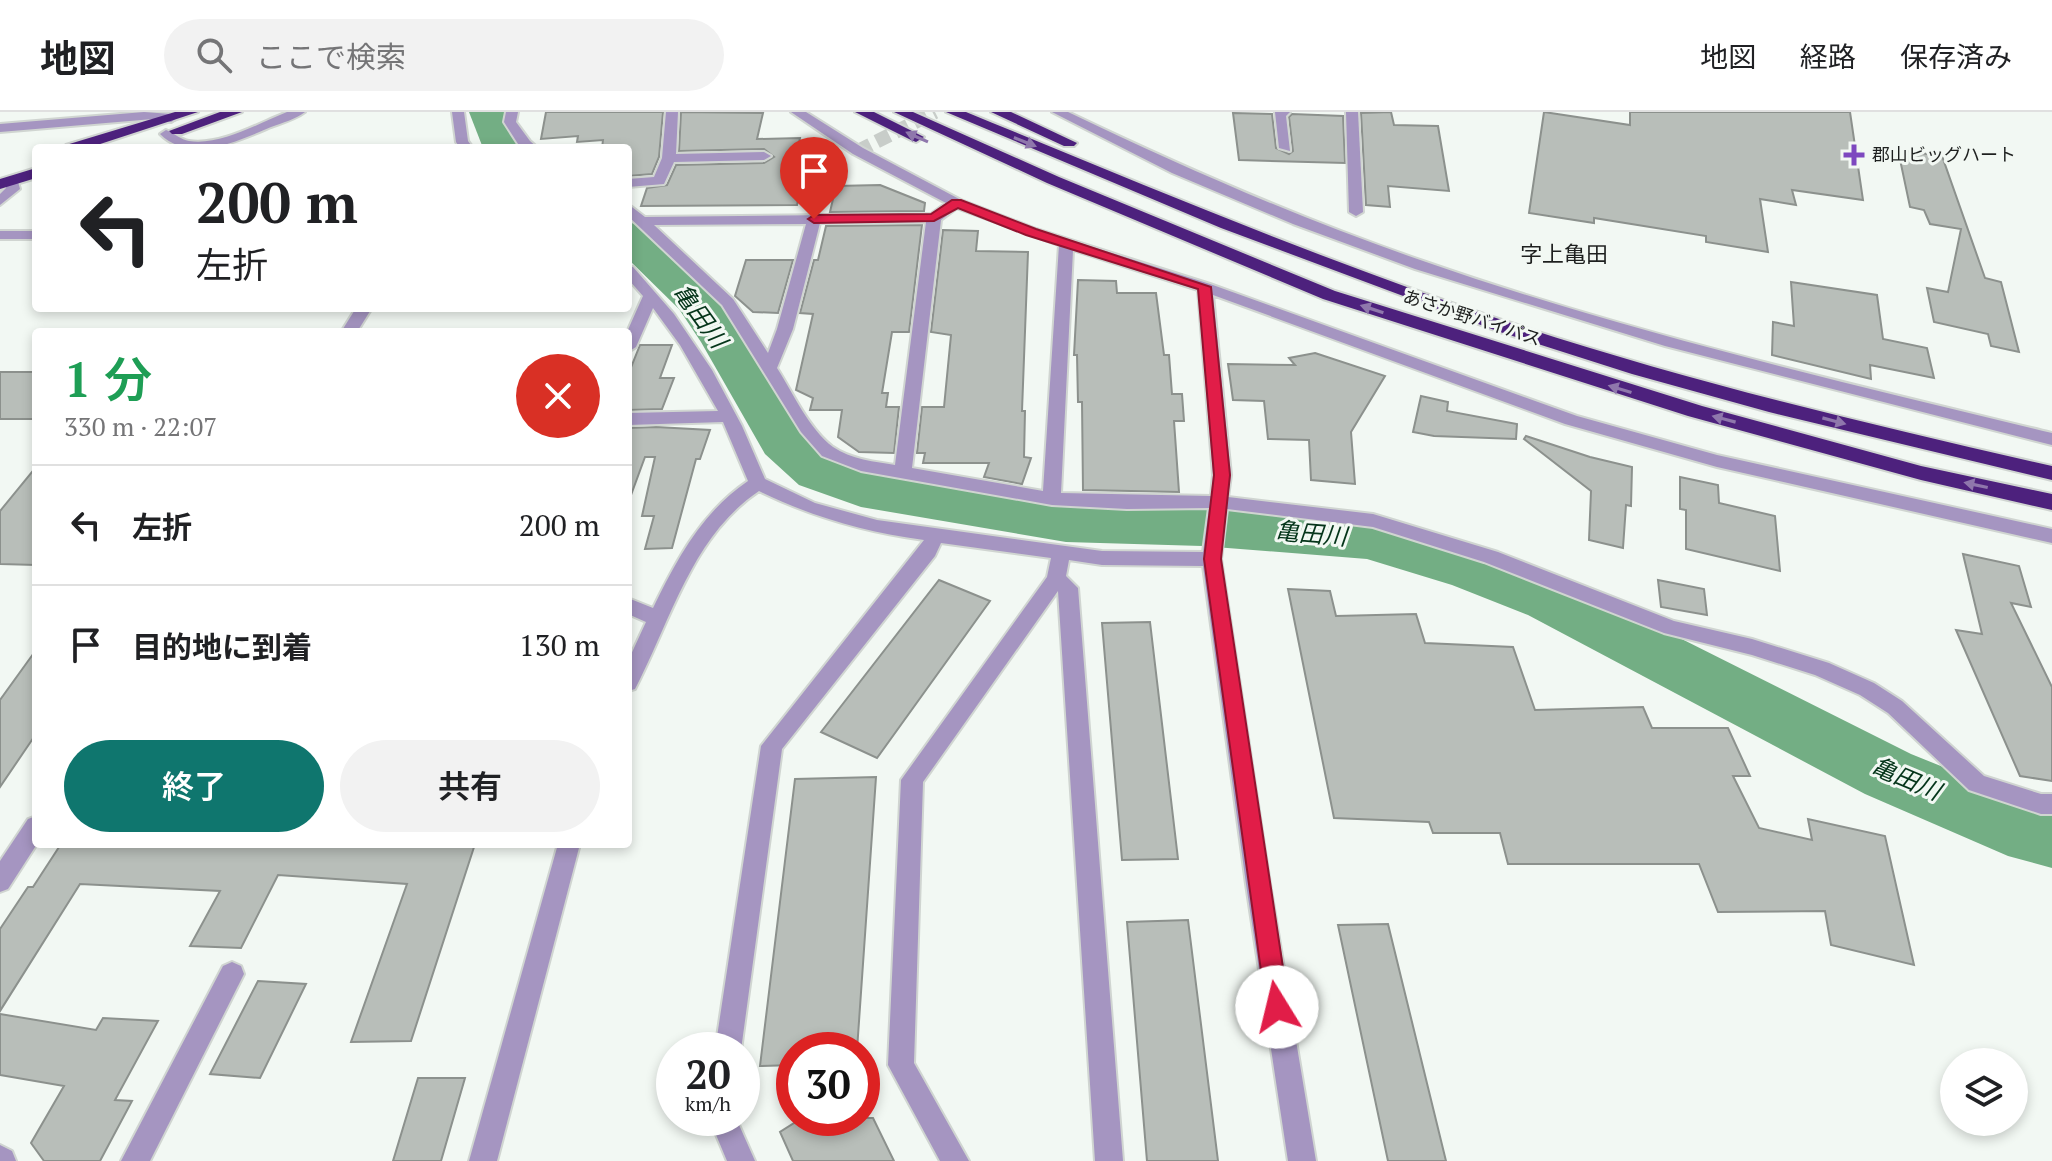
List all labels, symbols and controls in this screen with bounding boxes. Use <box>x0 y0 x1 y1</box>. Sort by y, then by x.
search box <box>164 19 724 91</box>
text: 地図 <box>40 33 116 83</box>
icon: search <box>192 33 236 77</box>
text: ここで検索 <box>256 37 406 77</box>
text: 地図 <box>1700 38 1756 75</box>
text: 経路 <box>1800 38 1856 75</box>
text: 保存済み <box>1900 38 2012 75</box>
one-way arrow <box>905 130 929 144</box>
one-way arrow <box>1013 135 1037 148</box>
pin <box>780 137 848 219</box>
place label: 郡山ビッグハート <box>1872 142 2016 166</box>
marker: 郡山ビッグハート <box>1843 144 1865 166</box>
icon: arrive <box>792 149 836 193</box>
text: 200 m <box>196 165 358 239</box>
icon: left <box>64 176 168 280</box>
district label: 字上亀田 <box>1520 239 1608 268</box>
text: 左折 <box>196 241 268 288</box>
water label: 亀田川 <box>667 277 737 356</box>
street label: あさか野バイパス <box>1400 283 1544 351</box>
one-way arrow <box>1360 303 1384 315</box>
text: 1 分 <box>64 347 152 411</box>
button: close <box>516 354 600 438</box>
one-way arrow <box>1608 382 1632 394</box>
text: 330 m · 22:07 <box>64 409 217 443</box>
one-way arrow <box>1712 412 1736 425</box>
one-way arrow <box>1821 416 1846 428</box>
one-way arrow <box>1963 478 1988 491</box>
icon: left <box>64 503 108 547</box>
text: 200 m <box>519 505 600 545</box>
text: 左折 <box>132 507 192 547</box>
water label: 亀田川 <box>1274 514 1351 552</box>
icon: arrive <box>64 623 108 667</box>
text: 130 m <box>519 625 600 665</box>
text: 目的地に到着 <box>132 627 312 667</box>
button: 終了 <box>64 740 324 832</box>
button: 共有 <box>340 740 600 832</box>
water label: 亀田川 <box>1867 749 1949 808</box>
position arrow <box>1235 965 1319 1049</box>
speed limit sign: 30 <box>776 1032 880 1136</box>
text: 20 <box>685 1047 731 1100</box>
map controls <box>1940 1048 2028 1136</box>
button: layers <box>1940 1048 2028 1136</box>
text: km/h <box>685 1090 731 1117</box>

